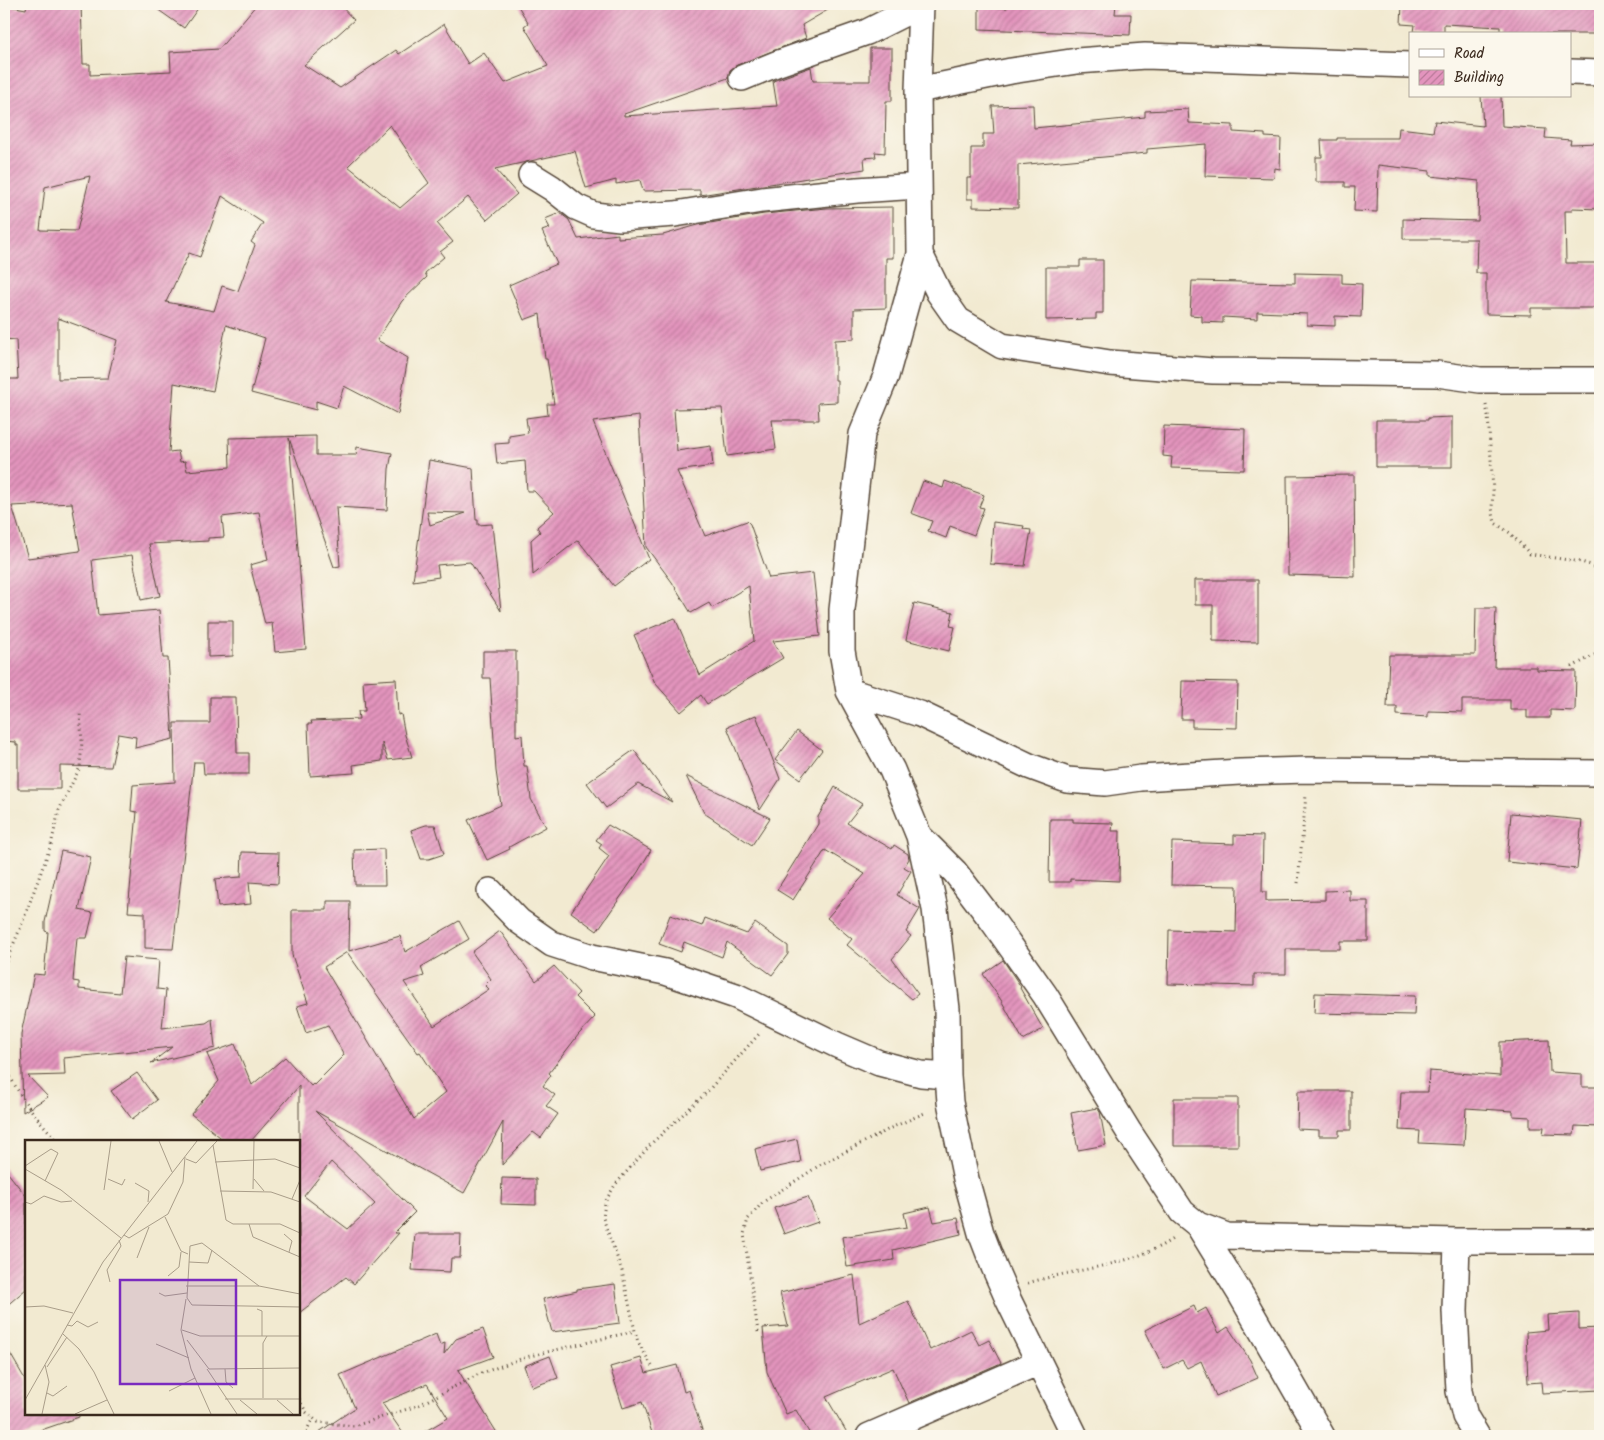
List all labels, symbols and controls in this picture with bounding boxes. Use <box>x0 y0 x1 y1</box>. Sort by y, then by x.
legend <box>1409 32 1572 98</box>
text: Road <box>1454 42 1485 66</box>
text: Building <box>1454 66 1504 90</box>
inset map <box>25 1140 300 1415</box>

